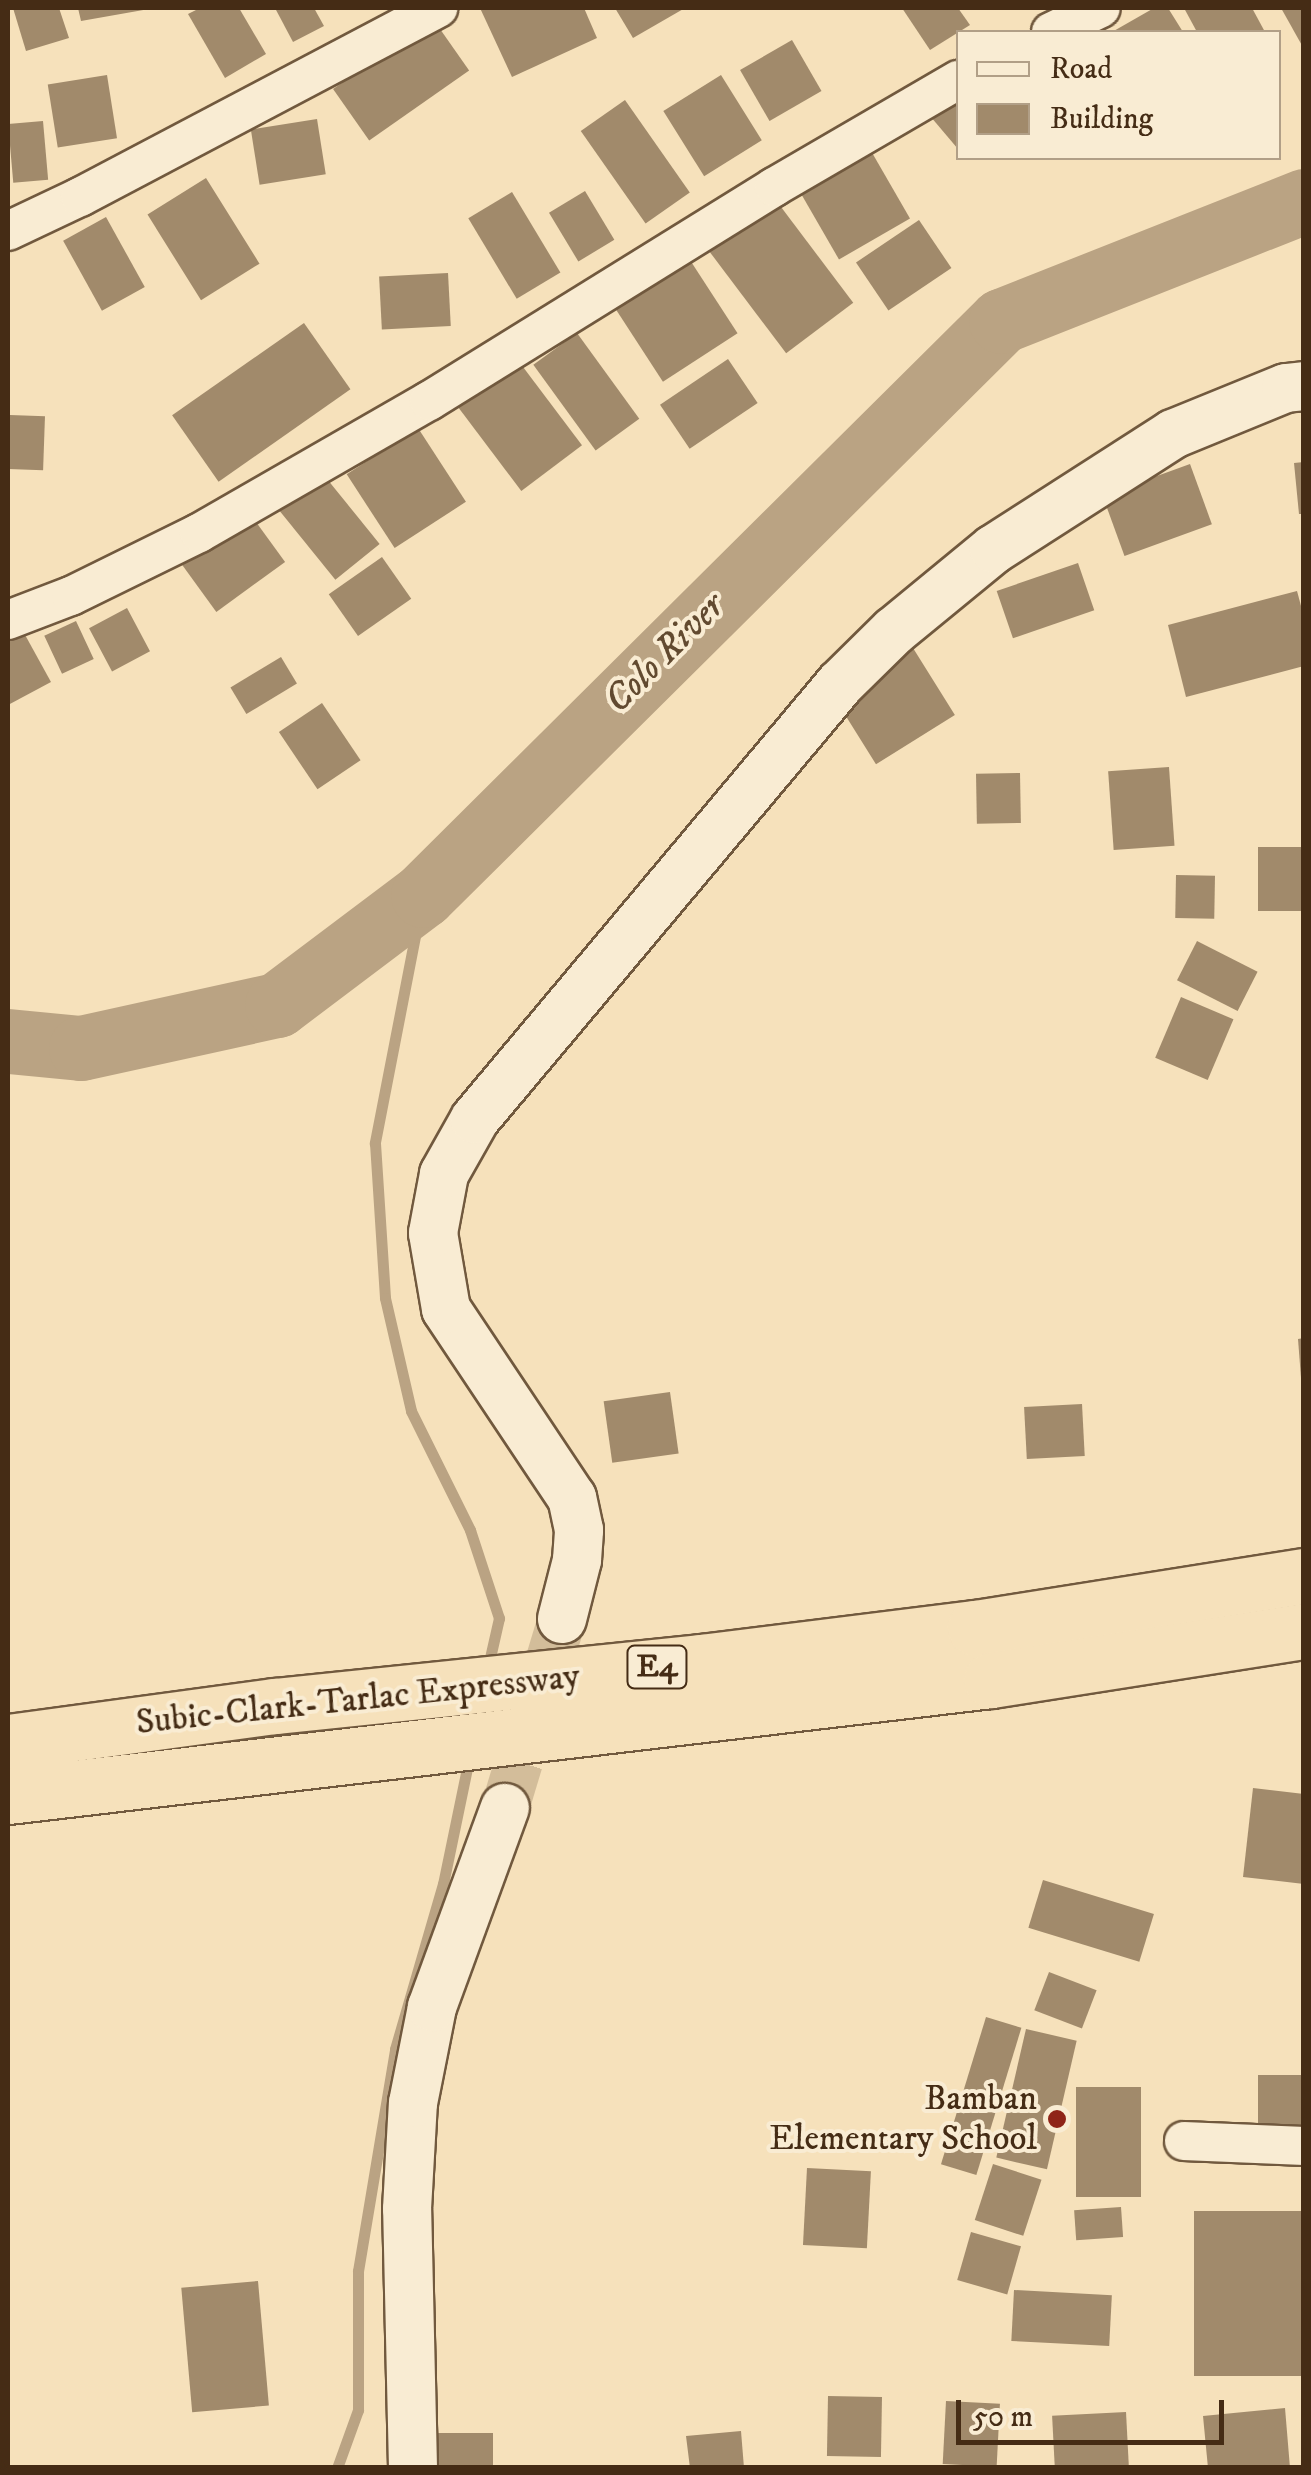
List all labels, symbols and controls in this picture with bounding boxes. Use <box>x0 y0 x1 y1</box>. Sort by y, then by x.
legend <box>956 30 1281 160</box>
text: Road <box>1050 51 1112 88</box>
text: Building <box>1050 101 1153 138</box>
water label: Colo River <box>595 584 735 724</box>
road number: E4 <box>624 1640 690 1694</box>
street label: Subic-Clark-Tarlac Expressway <box>134 1656 582 1744</box>
place label: Bamban Elementary School <box>769 2078 1037 2160</box>
marker: Bamban Elementary School <box>1046 2108 1068 2130</box>
scale bar <box>961 2380 1228 2442</box>
text: 50 m <box>973 2399 1033 2436</box>

